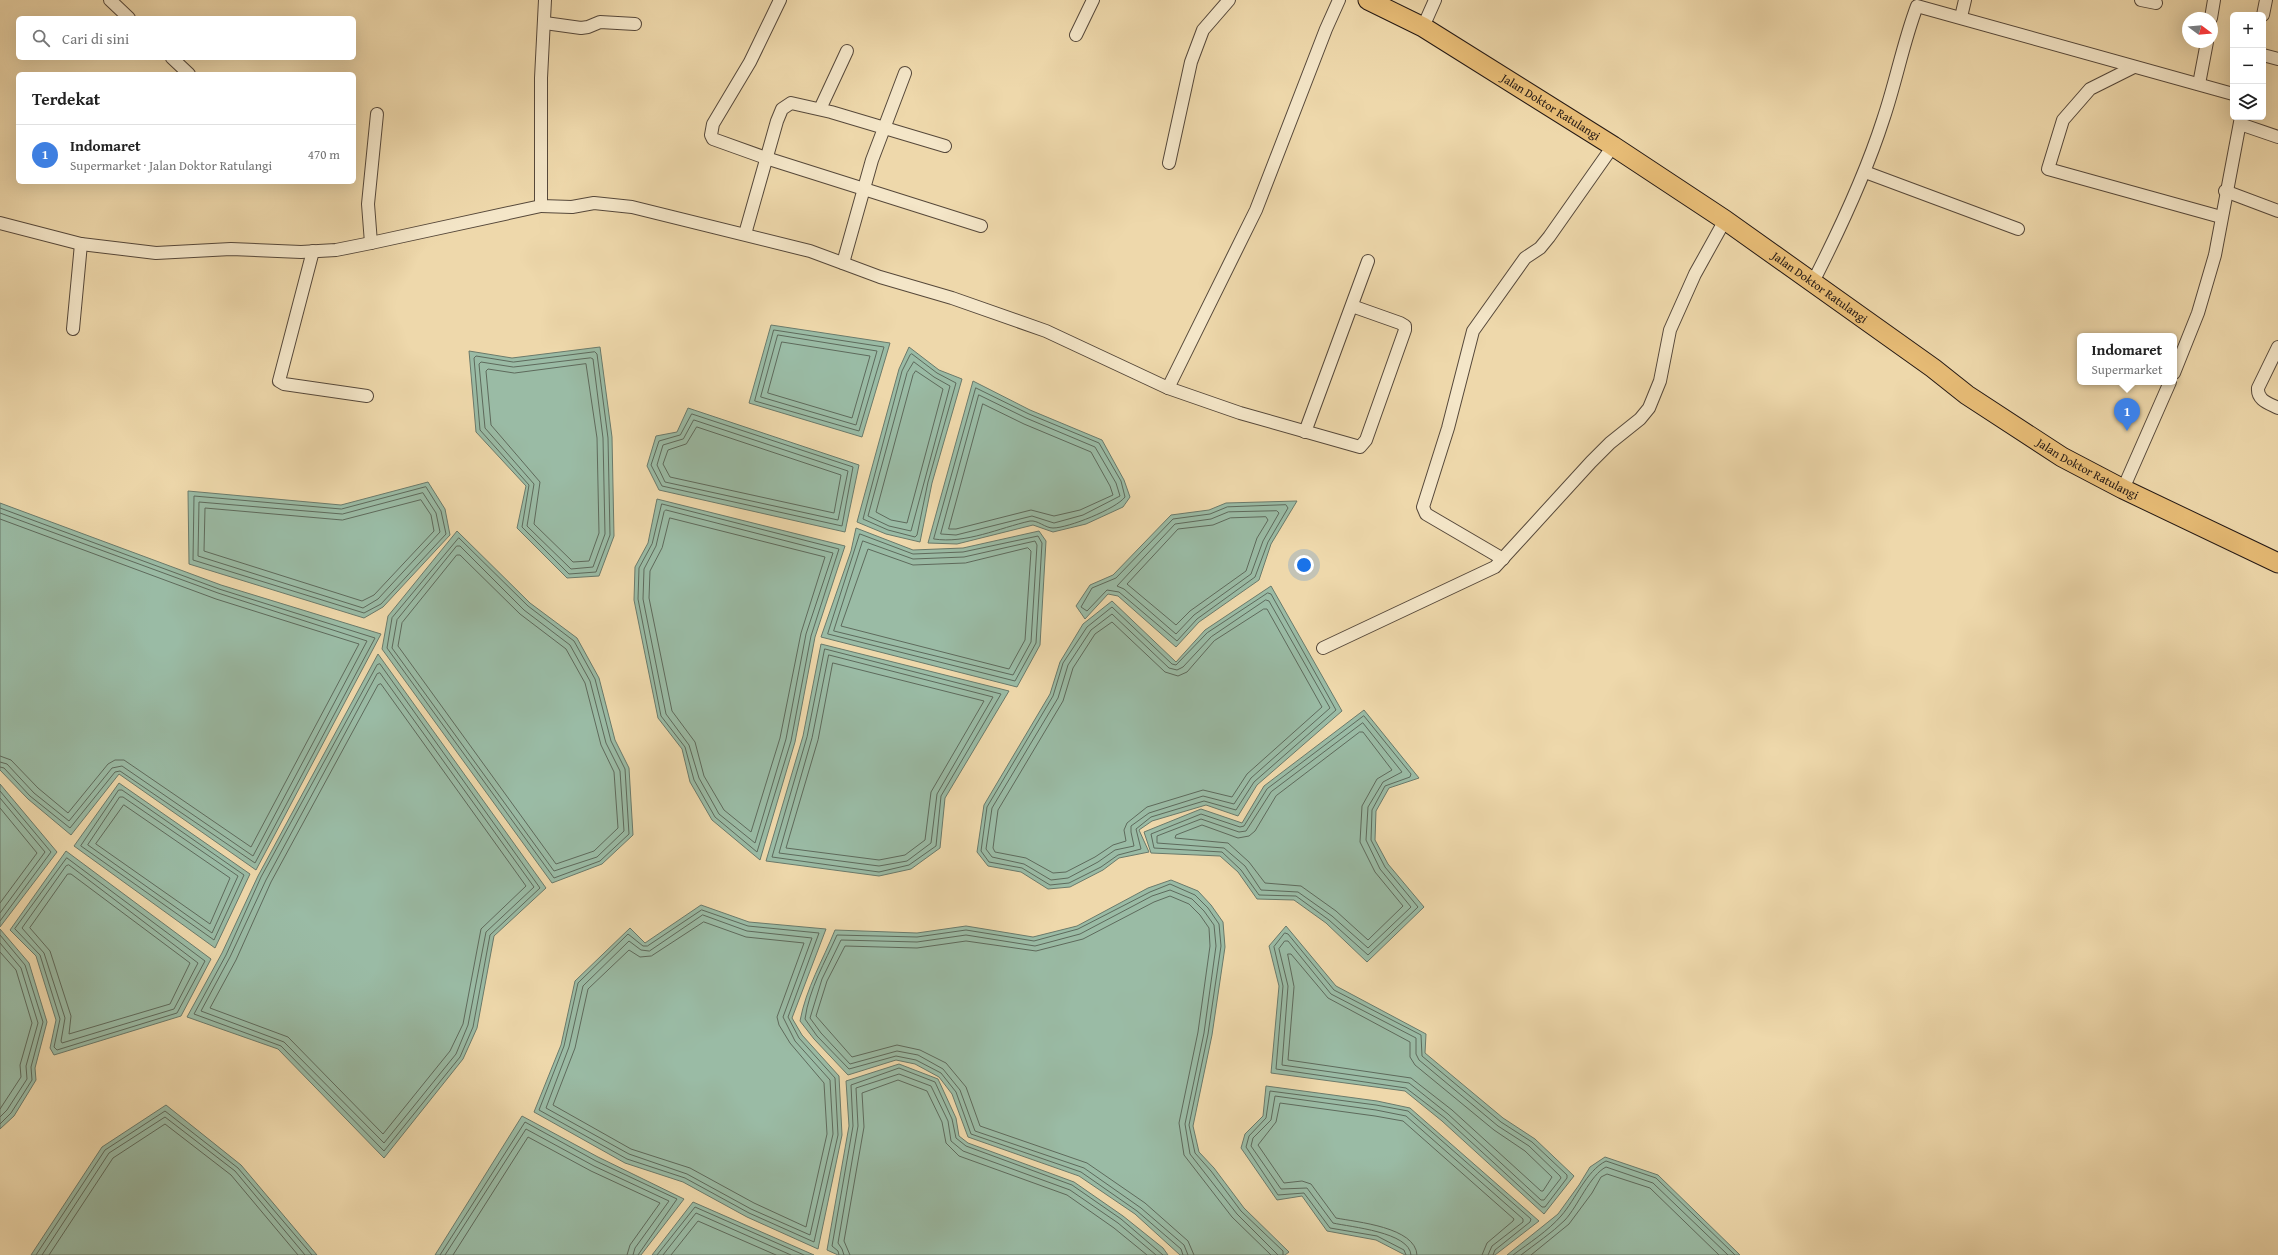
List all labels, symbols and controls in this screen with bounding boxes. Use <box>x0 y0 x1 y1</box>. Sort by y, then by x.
north arrow <box>2182 12 2218 48</box>
map controls <box>2230 12 2266 120</box>
button: + <box>2230 12 2266 48</box>
search box <box>16 16 356 60</box>
icon: search <box>30 27 52 49</box>
text: Cari di sini <box>62 28 129 49</box>
button: − <box>2230 48 2266 84</box>
street label: Jalan Doktor Ratulangi <box>1497 68 1604 144</box>
button: layers <box>2230 84 2266 120</box>
text: Terdekat <box>32 86 100 111</box>
text: Indomaret <box>70 135 141 156</box>
text: 1 <box>42 145 48 164</box>
text: 470 m <box>308 145 340 164</box>
text: Supermarket · Jalan Doktor Ratulangi <box>70 156 272 175</box>
street label: Jalan Doktor Ratulangi <box>1767 246 1872 327</box>
popup <box>2077 333 2177 385</box>
text: Indomaret <box>2091 339 2162 360</box>
text: Supermarket <box>2091 360 2163 379</box>
pin: 1 <box>2114 398 2140 431</box>
street label: Jalan Doktor Ratulangi <box>2032 433 2142 503</box>
your location <box>1294 555 1314 575</box>

